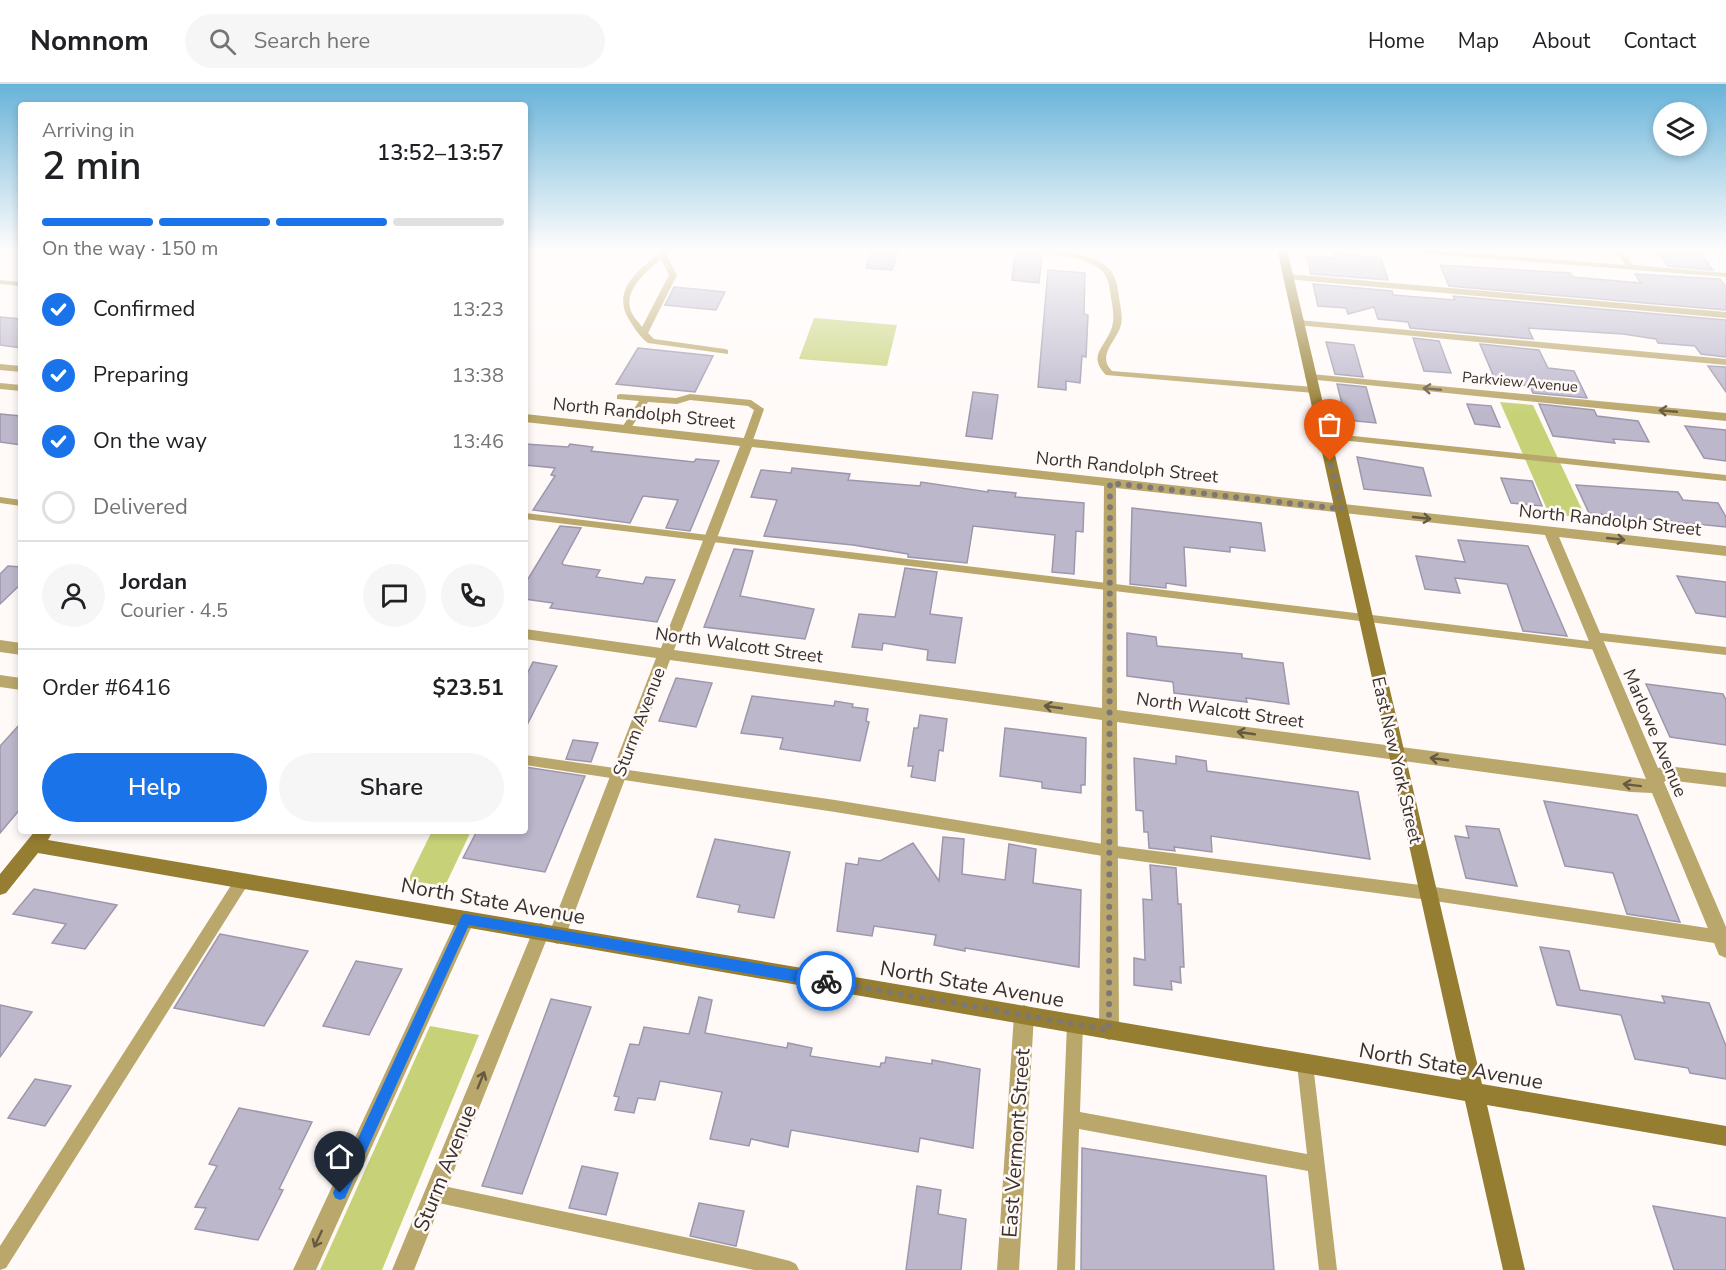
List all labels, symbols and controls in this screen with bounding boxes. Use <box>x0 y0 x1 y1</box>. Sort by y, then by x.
search box <box>185 14 605 68</box>
text: Nomnom <box>30 22 149 60</box>
icon: search <box>206 25 239 58</box>
text: Search here <box>254 26 370 56</box>
text: Home <box>1368 27 1425 55</box>
text: Map <box>1458 27 1499 55</box>
text: About <box>1532 27 1590 55</box>
text: Contact <box>1623 27 1696 55</box>
map controls <box>1653 102 1707 156</box>
button: layers <box>1653 102 1707 156</box>
text: Arriving in <box>42 117 135 144</box>
text: 13:52–13:57 <box>377 138 504 168</box>
text: 2 min <box>42 140 141 193</box>
text: On the way · 150 m <box>42 235 218 262</box>
icon: check <box>42 293 75 326</box>
text: Confirmed <box>93 294 195 324</box>
text: 13:23 <box>451 296 504 323</box>
icon: check <box>42 359 75 392</box>
text: Preparing <box>93 360 189 390</box>
text: 13:38 <box>451 362 504 389</box>
street label: Parkview Avenue <box>1461 367 1579 397</box>
one-way arrow <box>1422 383 1442 394</box>
street label: North Randolph Street <box>552 391 737 435</box>
pin <box>1304 399 1355 461</box>
one-way arrow <box>1658 405 1678 416</box>
icon: bag <box>1313 408 1346 441</box>
icon: check <box>42 425 75 458</box>
text: On the way <box>93 426 207 456</box>
text: 13:46 <box>451 428 504 455</box>
street label: North Randolph Street <box>1035 445 1220 489</box>
text: Delivered <box>93 492 188 522</box>
street label: North Randolph Street <box>1518 498 1703 542</box>
one-way arrow <box>1411 512 1431 523</box>
one-way arrow <box>1605 534 1625 545</box>
button: person <box>42 564 105 627</box>
button: chat <box>363 564 426 627</box>
button: phone <box>441 564 504 627</box>
text: Jordan <box>120 567 187 597</box>
text: Courier · 4.5 <box>120 597 228 624</box>
street label: North Walcott Street <box>654 621 825 669</box>
street label: Sturm Avenue <box>607 664 671 780</box>
street label: Marlowe Avenue <box>1617 665 1693 801</box>
text: Order #6416 <box>42 673 171 703</box>
text: $23.51 <box>433 673 504 703</box>
street label: East New York Street <box>1366 674 1428 846</box>
street label: North Walcott Street <box>1135 686 1306 734</box>
one-way arrow <box>1043 702 1063 713</box>
one-way arrow <box>1237 728 1256 739</box>
button: Help <box>42 753 267 822</box>
button: Share <box>279 753 504 822</box>
one-way arrow <box>1430 754 1450 765</box>
one-way arrow <box>1623 780 1643 791</box>
street label: North State Avenue <box>399 871 587 931</box>
courier <box>796 951 856 1011</box>
street label: North State Avenue <box>878 954 1066 1014</box>
icon: bike <box>810 965 843 998</box>
street label: North State Avenue <box>1357 1036 1545 1096</box>
street label: East Vermont Street <box>995 1047 1037 1239</box>
one-way arrow <box>476 1071 487 1089</box>
street label: Sturm Avenue <box>407 1100 483 1236</box>
pin <box>314 1131 365 1193</box>
icon: home <box>323 1140 356 1173</box>
one-way arrow <box>312 1230 324 1248</box>

